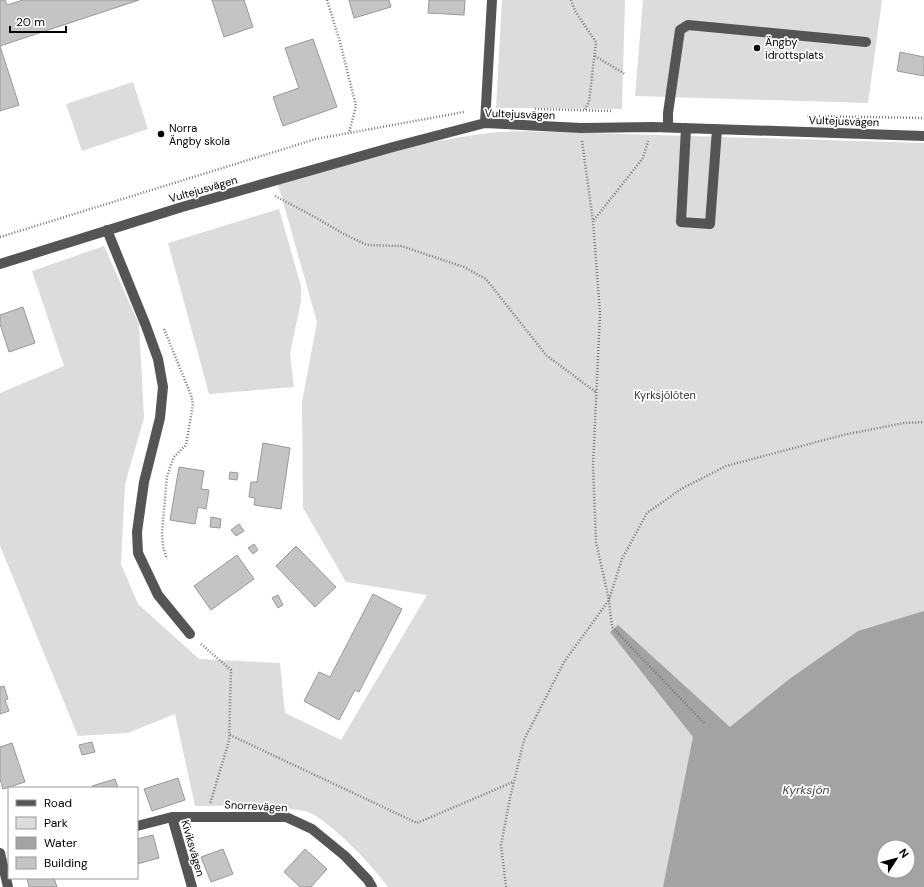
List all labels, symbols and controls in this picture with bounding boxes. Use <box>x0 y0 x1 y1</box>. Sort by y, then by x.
scale bar <box>10 8 66 34</box>
text: 20 m <box>16 14 45 30</box>
place label: Ängby idrottsplats <box>765 35 824 62</box>
marker: Ängby idrottsplats <box>752 43 762 53</box>
street label: Vultejusvägen <box>484 106 556 122</box>
street label: Vultejusvägen <box>808 113 880 129</box>
place label: Norra Ängby skola <box>169 121 230 148</box>
marker: Norra Ängby skola <box>156 129 166 139</box>
street label: Vultejusvägen <box>167 173 239 205</box>
park label: Kyrksjölöten <box>634 388 696 402</box>
water label: Kyrksjön <box>783 782 830 798</box>
legend <box>8 787 138 879</box>
text: Road <box>44 795 72 811</box>
street label: Snorrevägen <box>224 797 288 815</box>
text: Park <box>44 815 68 831</box>
street label: Kiviksvägen <box>178 818 208 878</box>
text: Water <box>44 835 78 851</box>
north arrow <box>876 839 916 879</box>
text: N <box>896 846 912 860</box>
text: Building <box>44 855 88 871</box>

